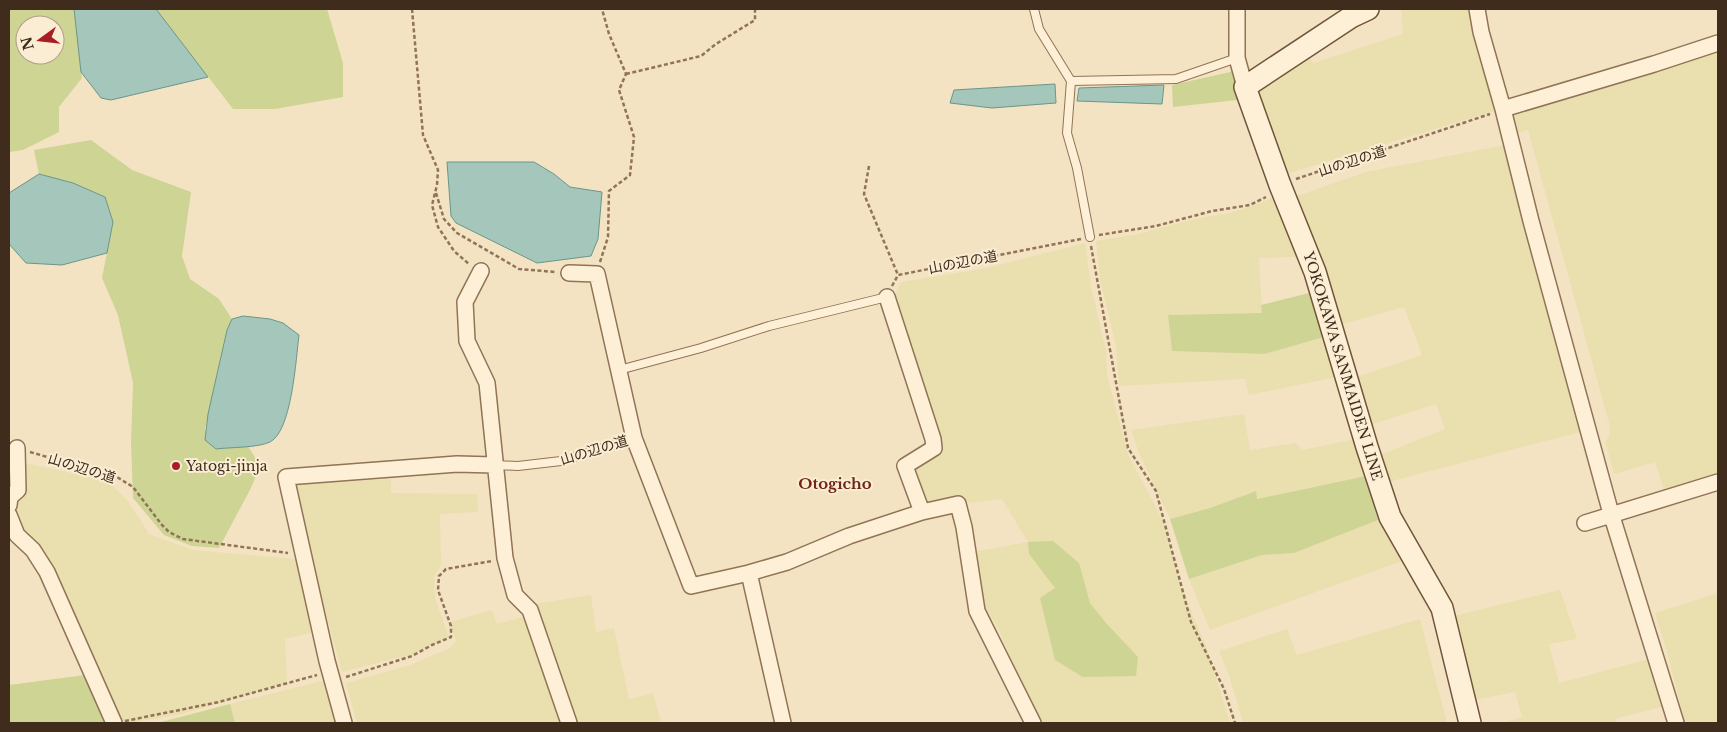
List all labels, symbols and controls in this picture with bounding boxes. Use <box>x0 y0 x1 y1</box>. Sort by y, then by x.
north arrow <box>15 15 65 65</box>
text: N <box>17 35 38 52</box>
street label: 山の辺の道 <box>1316 142 1388 180</box>
street label: 山の辺の道 <box>927 246 999 278</box>
street label: YOKOKAWA SANMAIDEN LINE <box>1299 248 1386 483</box>
street label: 山の辺の道 <box>558 431 630 469</box>
street label: 山の辺の道 <box>46 449 118 487</box>
place label: Yatogi-jinja <box>185 457 268 475</box>
marker: Yatogi-jinja <box>170 460 182 472</box>
district label: Otogicho <box>798 474 872 493</box>

